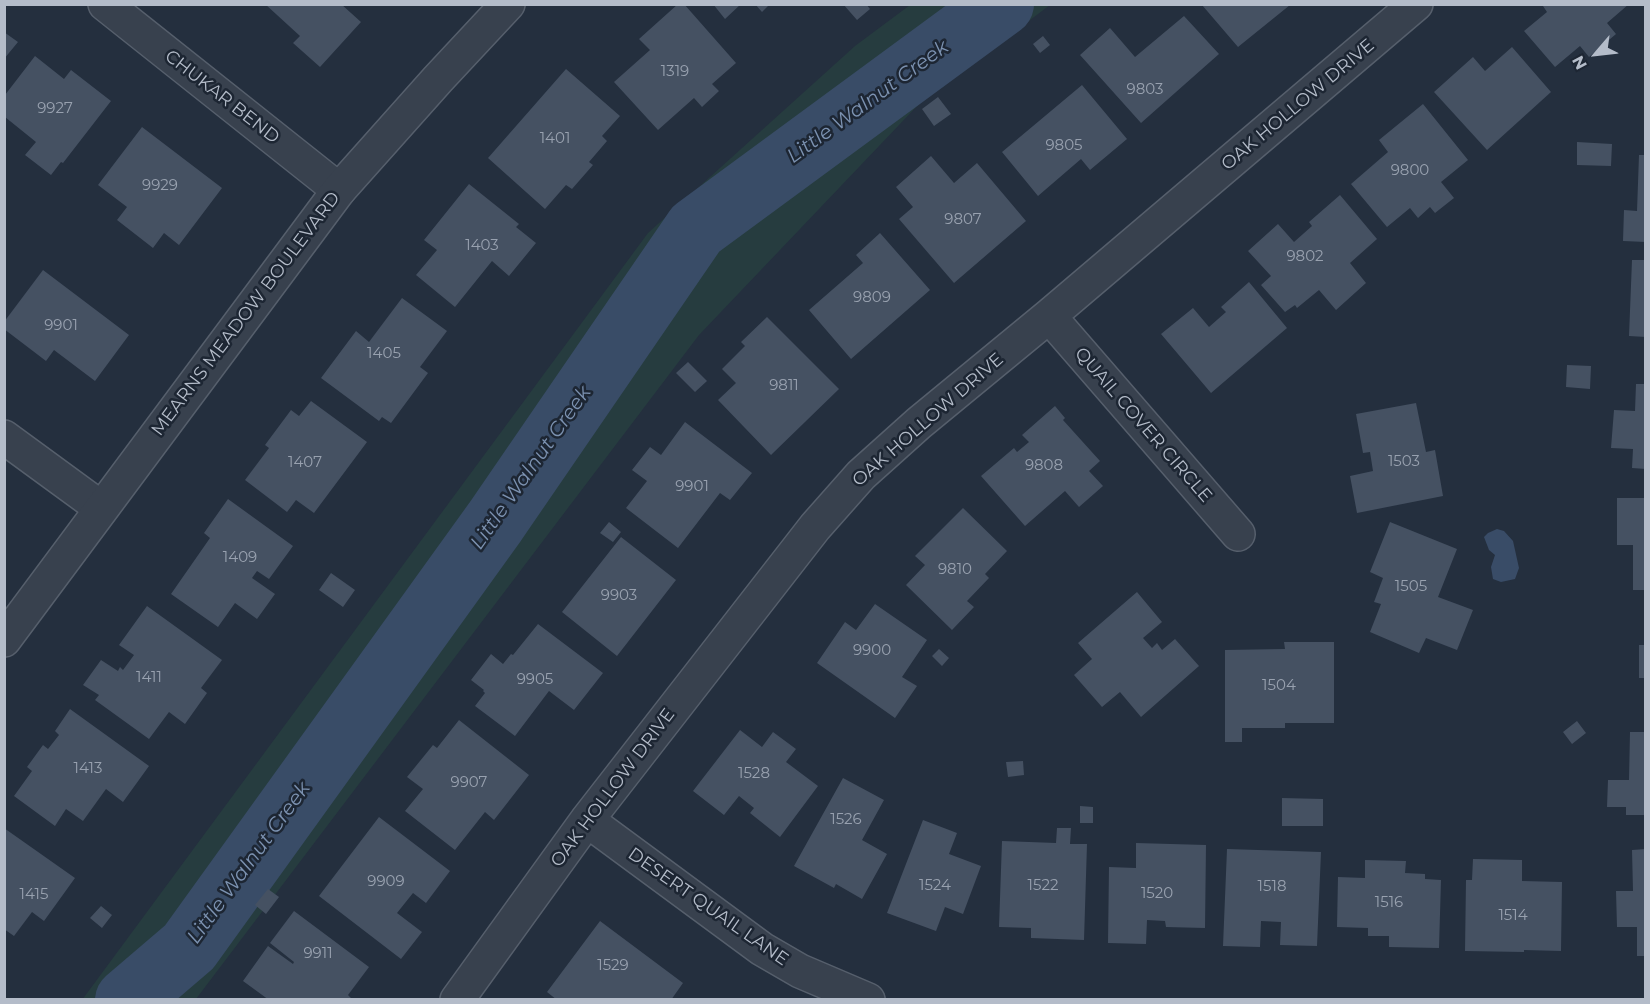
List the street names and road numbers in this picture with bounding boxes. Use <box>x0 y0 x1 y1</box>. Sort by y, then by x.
street label: OAK HOLLOW DRIVE <box>1217 35 1379 175</box>
street label: CHUKAR BEND <box>160 45 284 149</box>
street label: MEARNS MEADOW BOULEVARD <box>147 188 345 440</box>
street label: QUAIL COVER CIRCLE <box>1070 343 1216 507</box>
street label: OAK HOLLOW DRIVE <box>848 349 1008 491</box>
street label: OAK HOLLOW DRIVE <box>546 704 680 872</box>
street label: DESERT QUAIL LANE <box>624 843 792 971</box>

